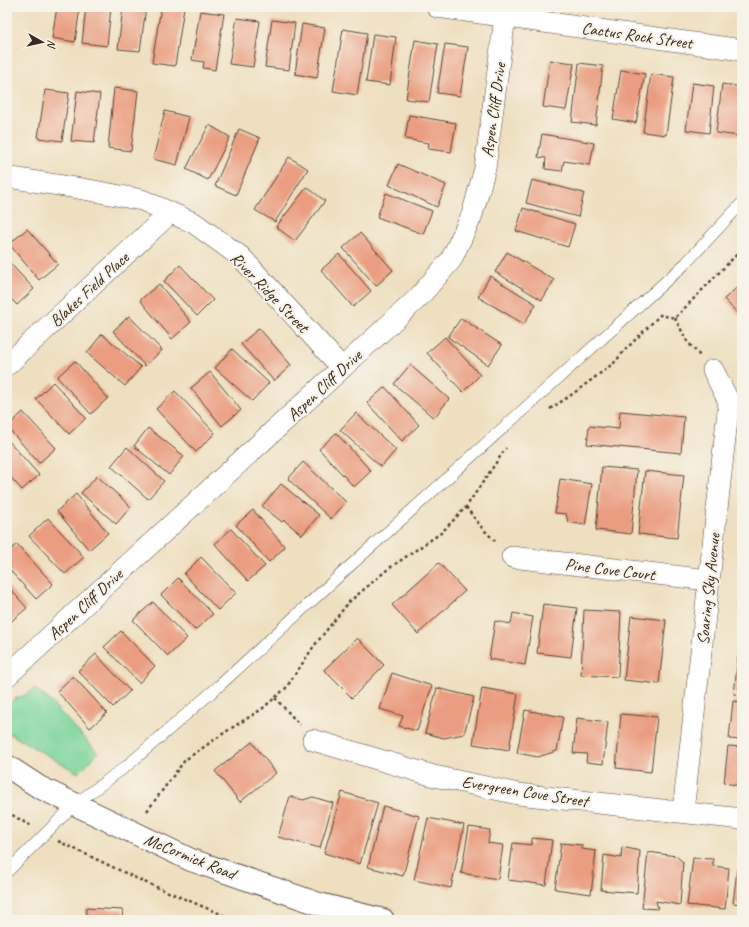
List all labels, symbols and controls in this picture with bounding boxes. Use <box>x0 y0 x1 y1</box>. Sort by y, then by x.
street label: Cactus Rock Street <box>580 17 696 54</box>
north arrow <box>22 22 62 62</box>
text: N <box>44 39 59 50</box>
street label: Aspen Cliff Drive <box>476 60 511 159</box>
street label: Blakes Field Place <box>45 246 134 331</box>
street label: River Ridge Street <box>226 248 315 339</box>
street label: Aspen Cliff Drive <box>282 344 367 425</box>
street label: Soaring Sky Avenue <box>692 531 725 646</box>
street label: Pine Cove Court <box>564 554 658 586</box>
street label: Aspen Cliff Drive <box>43 563 128 644</box>
street label: Evergreen Cove Street <box>461 771 592 812</box>
street label: McCormick Road <box>141 829 241 885</box>

